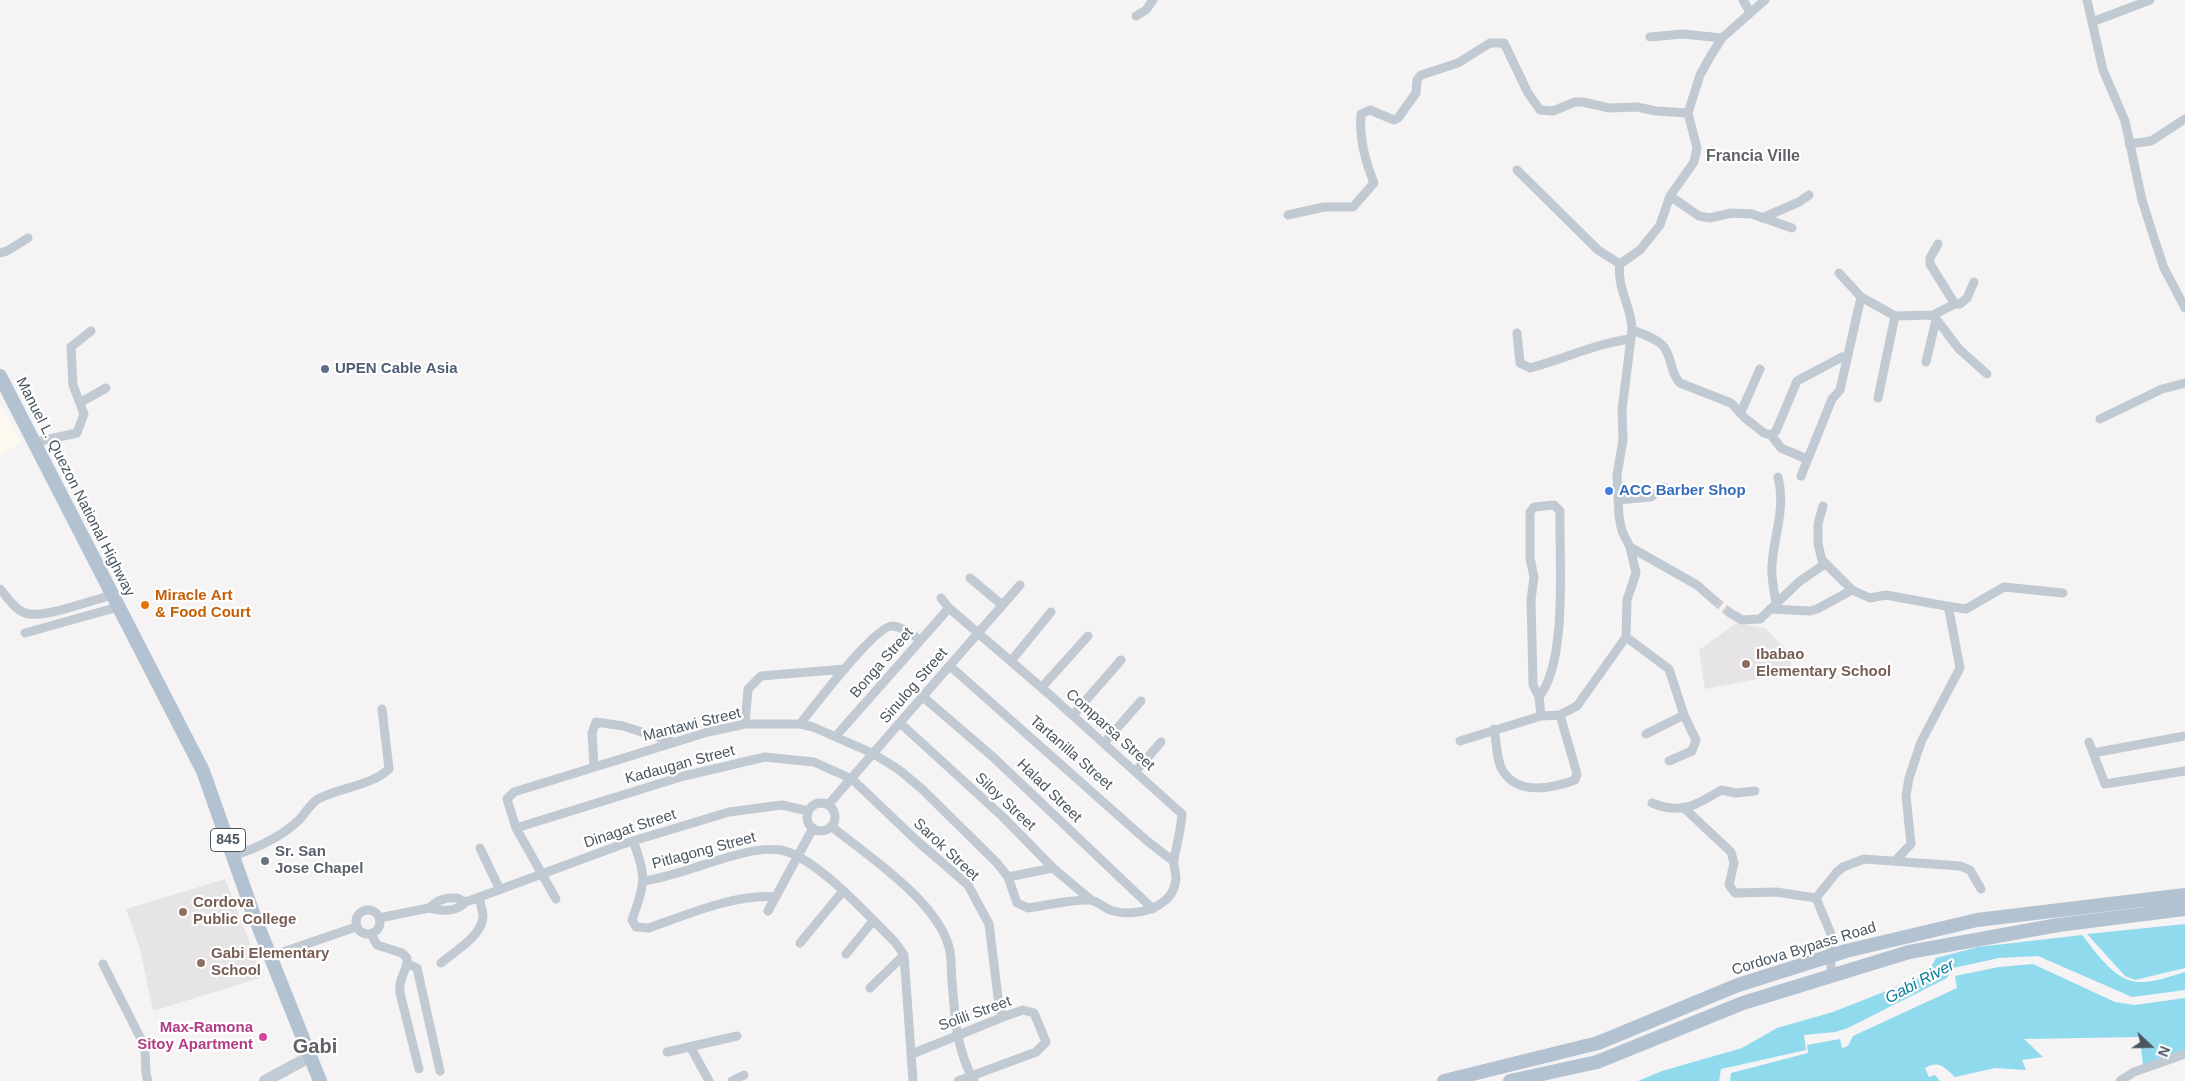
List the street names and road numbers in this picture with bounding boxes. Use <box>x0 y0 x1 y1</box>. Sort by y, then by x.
street label: Manuel L. Quezon National Highway <box>12 374 138 600</box>
street label: Bonga Street <box>846 624 918 702</box>
street label: Sinulog Street <box>876 645 952 727</box>
street label: Comparsa Street <box>1062 685 1158 775</box>
street label: Mantawi Street <box>641 704 743 746</box>
street label: Tartanilla Street <box>1026 712 1116 794</box>
street label: Kadaugan Street <box>623 742 737 788</box>
street label: Halad Street <box>1013 756 1085 826</box>
street label: Siloy Street <box>971 769 1039 835</box>
street label: Dinagat Street <box>582 806 678 852</box>
street label: Sarok Street <box>909 815 983 885</box>
road number: 845 <box>210 828 246 852</box>
street label: Pitlagong Street <box>650 828 758 874</box>
street label: Cordova Bypass Road <box>1730 918 1878 980</box>
street label: Solili Street <box>936 993 1014 1035</box>

